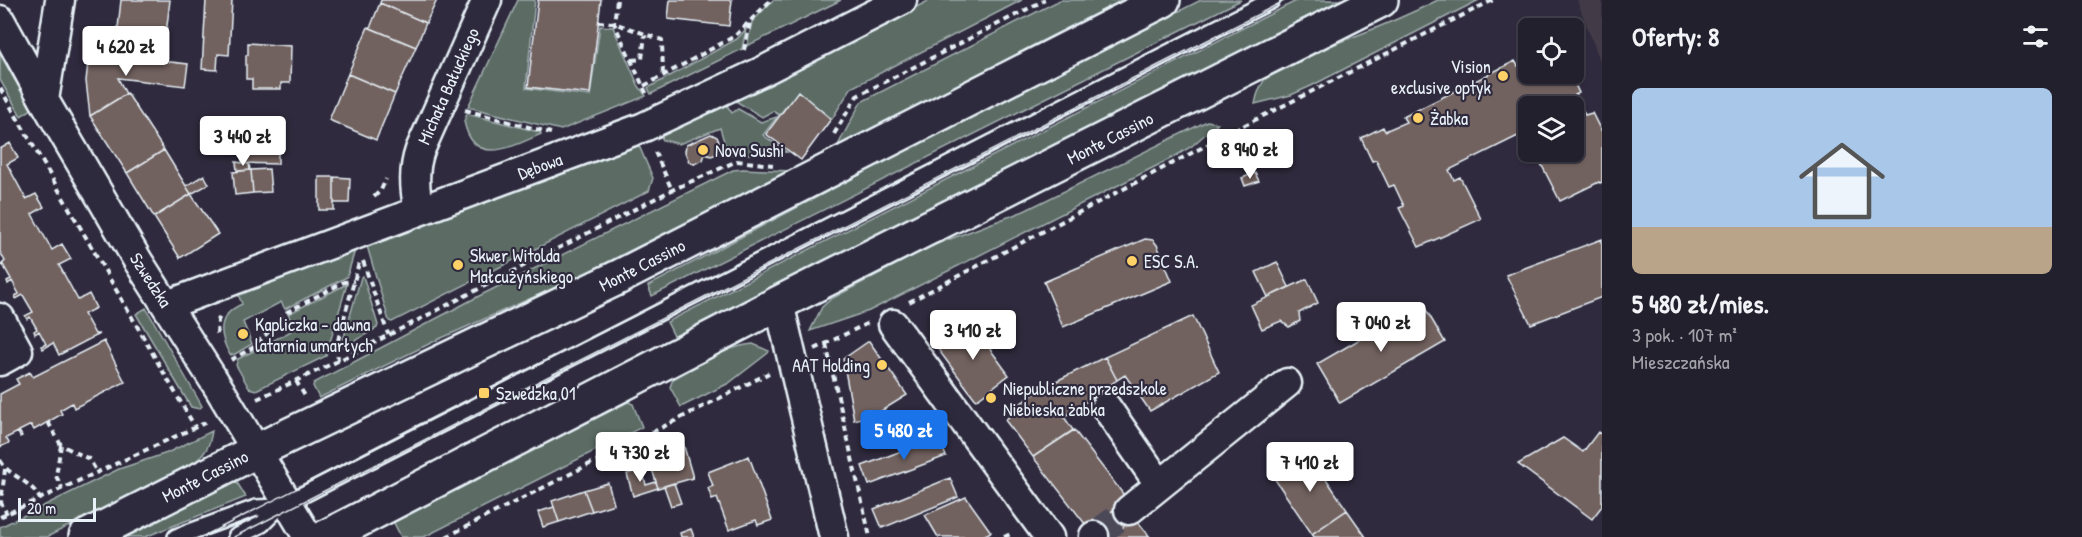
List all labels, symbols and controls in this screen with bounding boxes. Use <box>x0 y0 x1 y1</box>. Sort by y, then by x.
map controls <box>1518 18 1584 162</box>
button: locate <box>1518 18 1584 84</box>
text: Oferty: 8 <box>1632 19 1719 54</box>
icon: filters <box>2019 20 2052 53</box>
street label: Michała Bałuckiego <box>411 24 485 148</box>
pin: 4 620 zł <box>64 26 188 77</box>
text: 4 620 zł <box>96 32 156 59</box>
place label: Vision exclusive optyk <box>1391 54 1492 100</box>
marker: Vision exclusive optyk <box>1496 69 1510 83</box>
button: layers <box>1518 96 1584 162</box>
street label: Monte Cassino <box>1063 106 1157 170</box>
place label: Żabka <box>1430 106 1468 131</box>
marker: Żabka <box>1411 111 1425 125</box>
pin: 3 440 zł <box>181 116 305 167</box>
text: 3 440 zł <box>214 122 272 149</box>
icon: home <box>1788 127 1896 235</box>
pin: 8 940 zł <box>1188 129 1312 180</box>
text: 8 940 zł <box>1221 135 1279 162</box>
place label: Nova Sushi <box>715 138 784 163</box>
marker: Nova Sushi <box>696 143 710 157</box>
street label: Dębowa <box>514 146 566 186</box>
street label: Monte Cassino <box>595 233 689 297</box>
place label: Skwer Witolda Małcużyńskiego <box>470 243 573 289</box>
street label: Szwedzka <box>124 248 178 312</box>
place label: ESC S.A. <box>1144 249 1199 274</box>
marker: ESC S.A. <box>1125 254 1139 268</box>
marker: Skwer Witolda Małcużyńskiego <box>451 258 465 272</box>
text: 5 480 zł/mies. <box>1632 286 1769 321</box>
pin: 7 040 zł <box>1319 302 1443 353</box>
text: 7 040 zł <box>1351 308 1411 335</box>
pin: 3 410 zł <box>911 310 1035 361</box>
place label: Kapliczka - dawna latarnia umarłych <box>255 312 373 358</box>
text: 3 410 zł <box>944 316 1002 343</box>
text: 3 pok. · 107 m² <box>1632 321 1737 348</box>
marker: Kapliczka - dawna latarnia umarłych <box>236 327 250 341</box>
text: Mieszczańska <box>1632 348 1730 375</box>
place label: AAT Holding <box>792 353 870 378</box>
marker: AAT Holding <box>875 358 889 372</box>
place label: Niepubliczne przedszkole Niebieska żabka <box>1003 376 1167 422</box>
place label: Szwedzka 01 <box>496 381 575 406</box>
marker: Szwedzka 01 <box>477 386 491 400</box>
marker: Niepubliczne przedszkole Niebieska żabka <box>984 391 998 405</box>
pin: 5 480 zł <box>842 410 966 461</box>
text: 5 480 zł <box>875 416 933 443</box>
pin: 4 730 zł <box>578 432 702 483</box>
text: 4 730 zł <box>610 438 670 465</box>
pin: 7 410 zł <box>1248 442 1372 493</box>
street label: Monte Cassino <box>158 444 252 508</box>
text: 7 410 zł <box>1281 448 1339 475</box>
scale bar <box>18 495 96 522</box>
text: 20 m <box>27 497 56 519</box>

